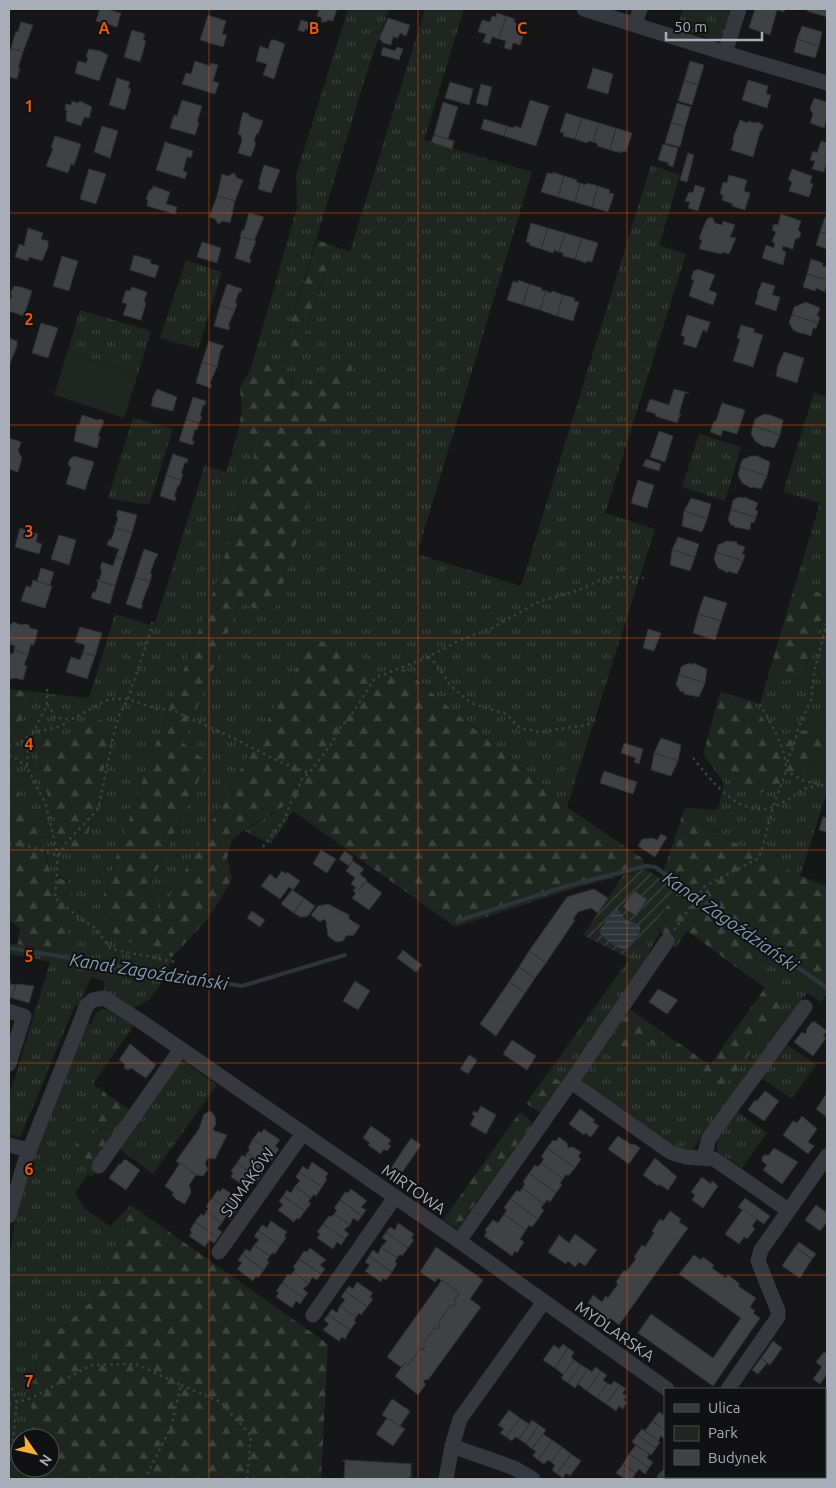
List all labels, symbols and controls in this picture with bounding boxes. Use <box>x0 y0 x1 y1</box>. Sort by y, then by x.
scale bar <box>666 10 762 42</box>
text: 50 m <box>674 18 707 35</box>
text: A <box>98 19 110 37</box>
text: B <box>309 19 319 37</box>
text: C <box>517 19 527 37</box>
text: 1 <box>24 97 34 115</box>
text: 2 <box>24 310 34 328</box>
text: 3 <box>24 522 34 540</box>
text: 4 <box>24 735 34 753</box>
water label: Kanał Zagoździański <box>660 867 803 975</box>
text: 5 <box>24 947 34 965</box>
water label: Kanał Zagoździański <box>68 949 230 993</box>
street label: SUMAKÓW <box>216 1143 277 1220</box>
text: 6 <box>24 1160 34 1178</box>
street label: MIRTOWA <box>379 1160 450 1218</box>
street label: MYDLARSKA <box>572 1297 659 1365</box>
text: 7 <box>24 1372 34 1390</box>
legend <box>664 1388 826 1478</box>
text: Ulica <box>708 1399 740 1416</box>
text: Park <box>708 1424 738 1441</box>
north arrow <box>10 1428 60 1478</box>
text: Budynek <box>708 1449 767 1466</box>
text: N <box>36 1451 55 1469</box>

